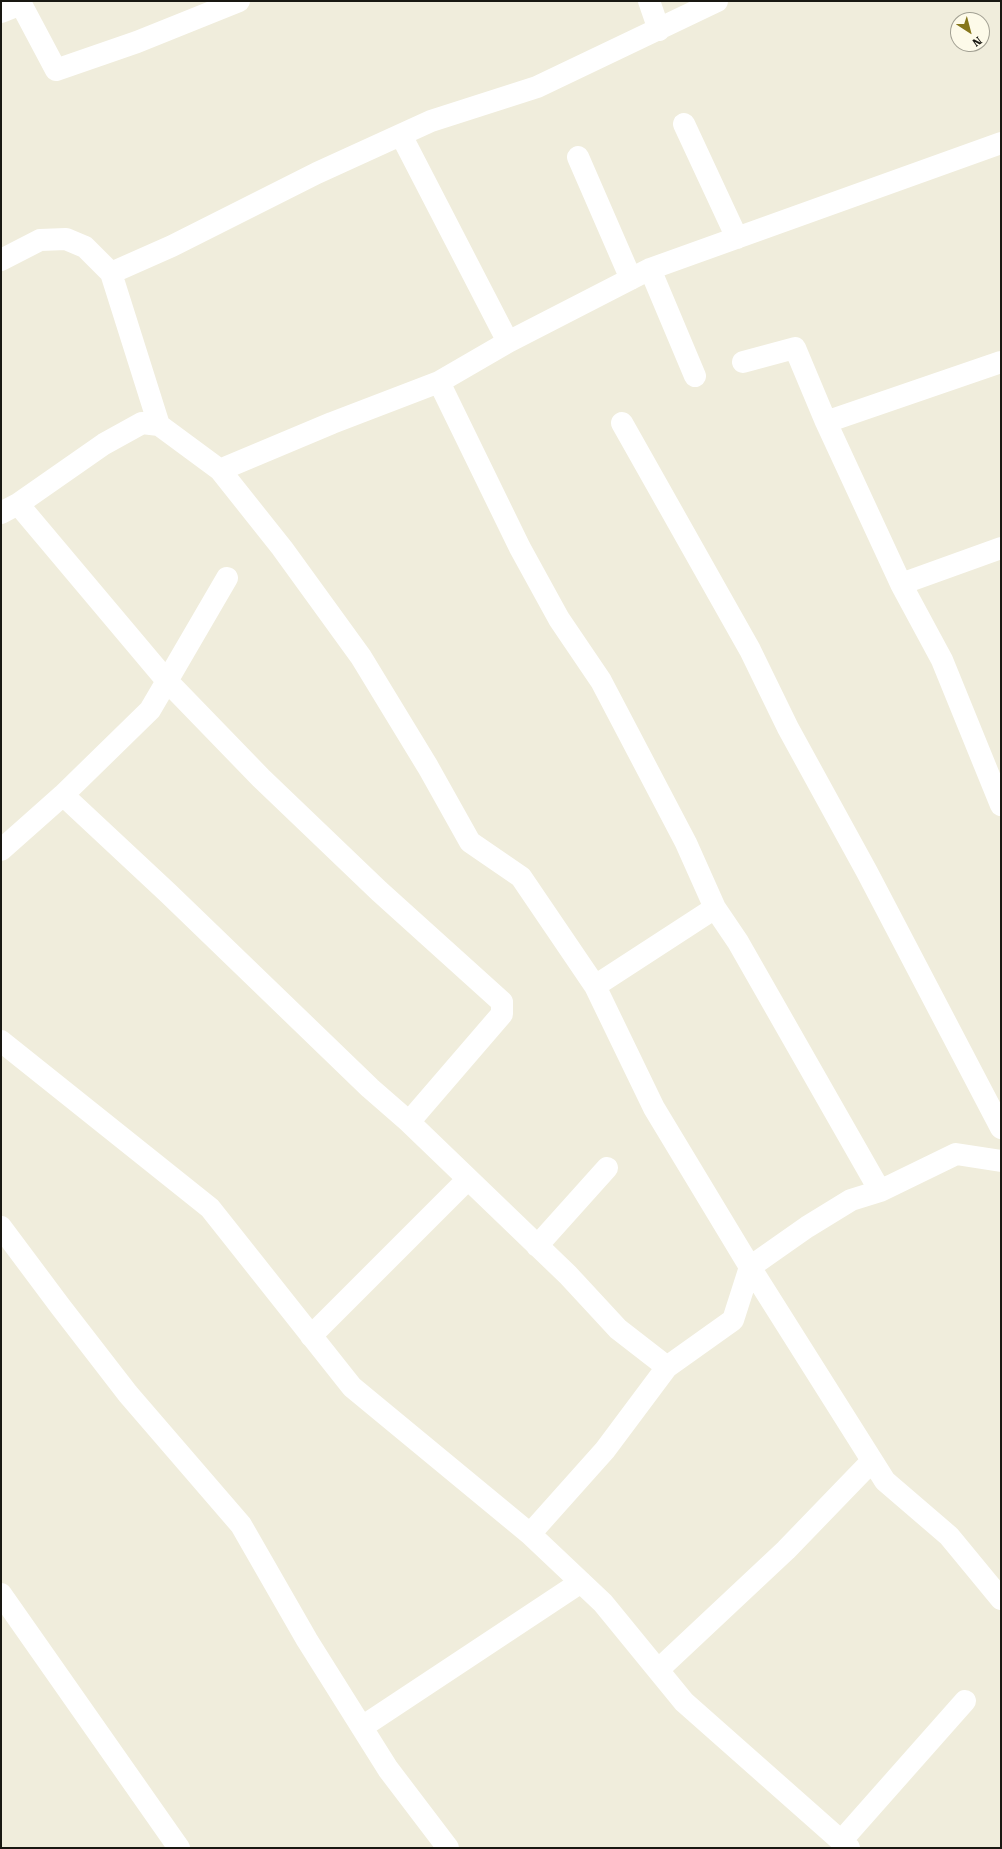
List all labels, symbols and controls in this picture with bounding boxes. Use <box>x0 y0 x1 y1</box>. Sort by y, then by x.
north arrow <box>950 12 990 52</box>
text: N <box>970 34 984 49</box>

